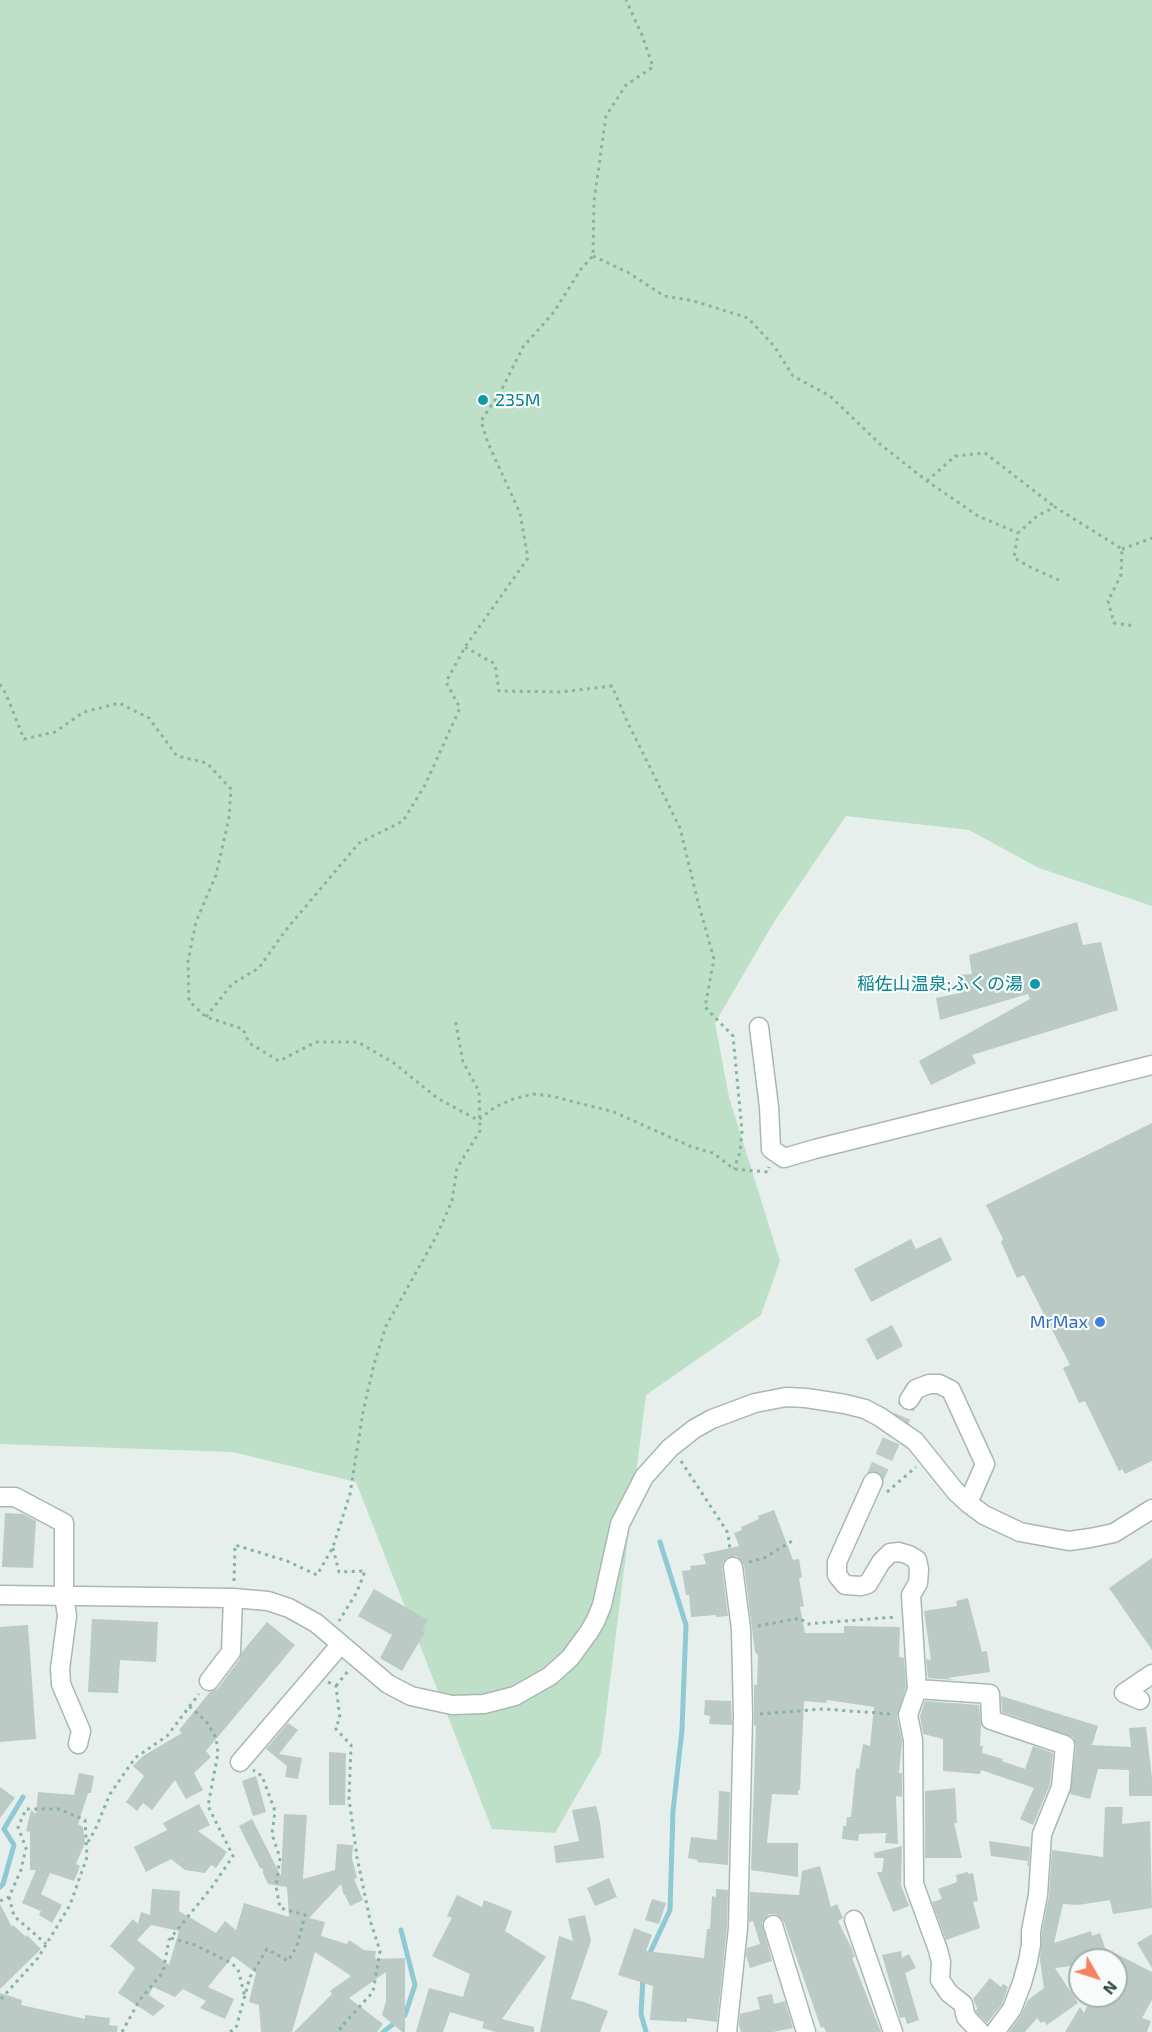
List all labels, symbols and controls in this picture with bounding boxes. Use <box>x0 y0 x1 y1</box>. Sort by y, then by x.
place label: 235M <box>495 389 541 411</box>
marker: 235M <box>476 393 490 407</box>
place label: 稲佐山温泉;ふくの湯 <box>857 973 1023 995</box>
marker: 稲佐山温泉;ふくの湯 <box>1028 977 1042 991</box>
place label: MrMax <box>1030 1311 1088 1333</box>
marker: MrMax <box>1093 1315 1107 1329</box>
north arrow <box>1068 1948 1128 2008</box>
text: N <box>1100 1978 1122 1999</box>

